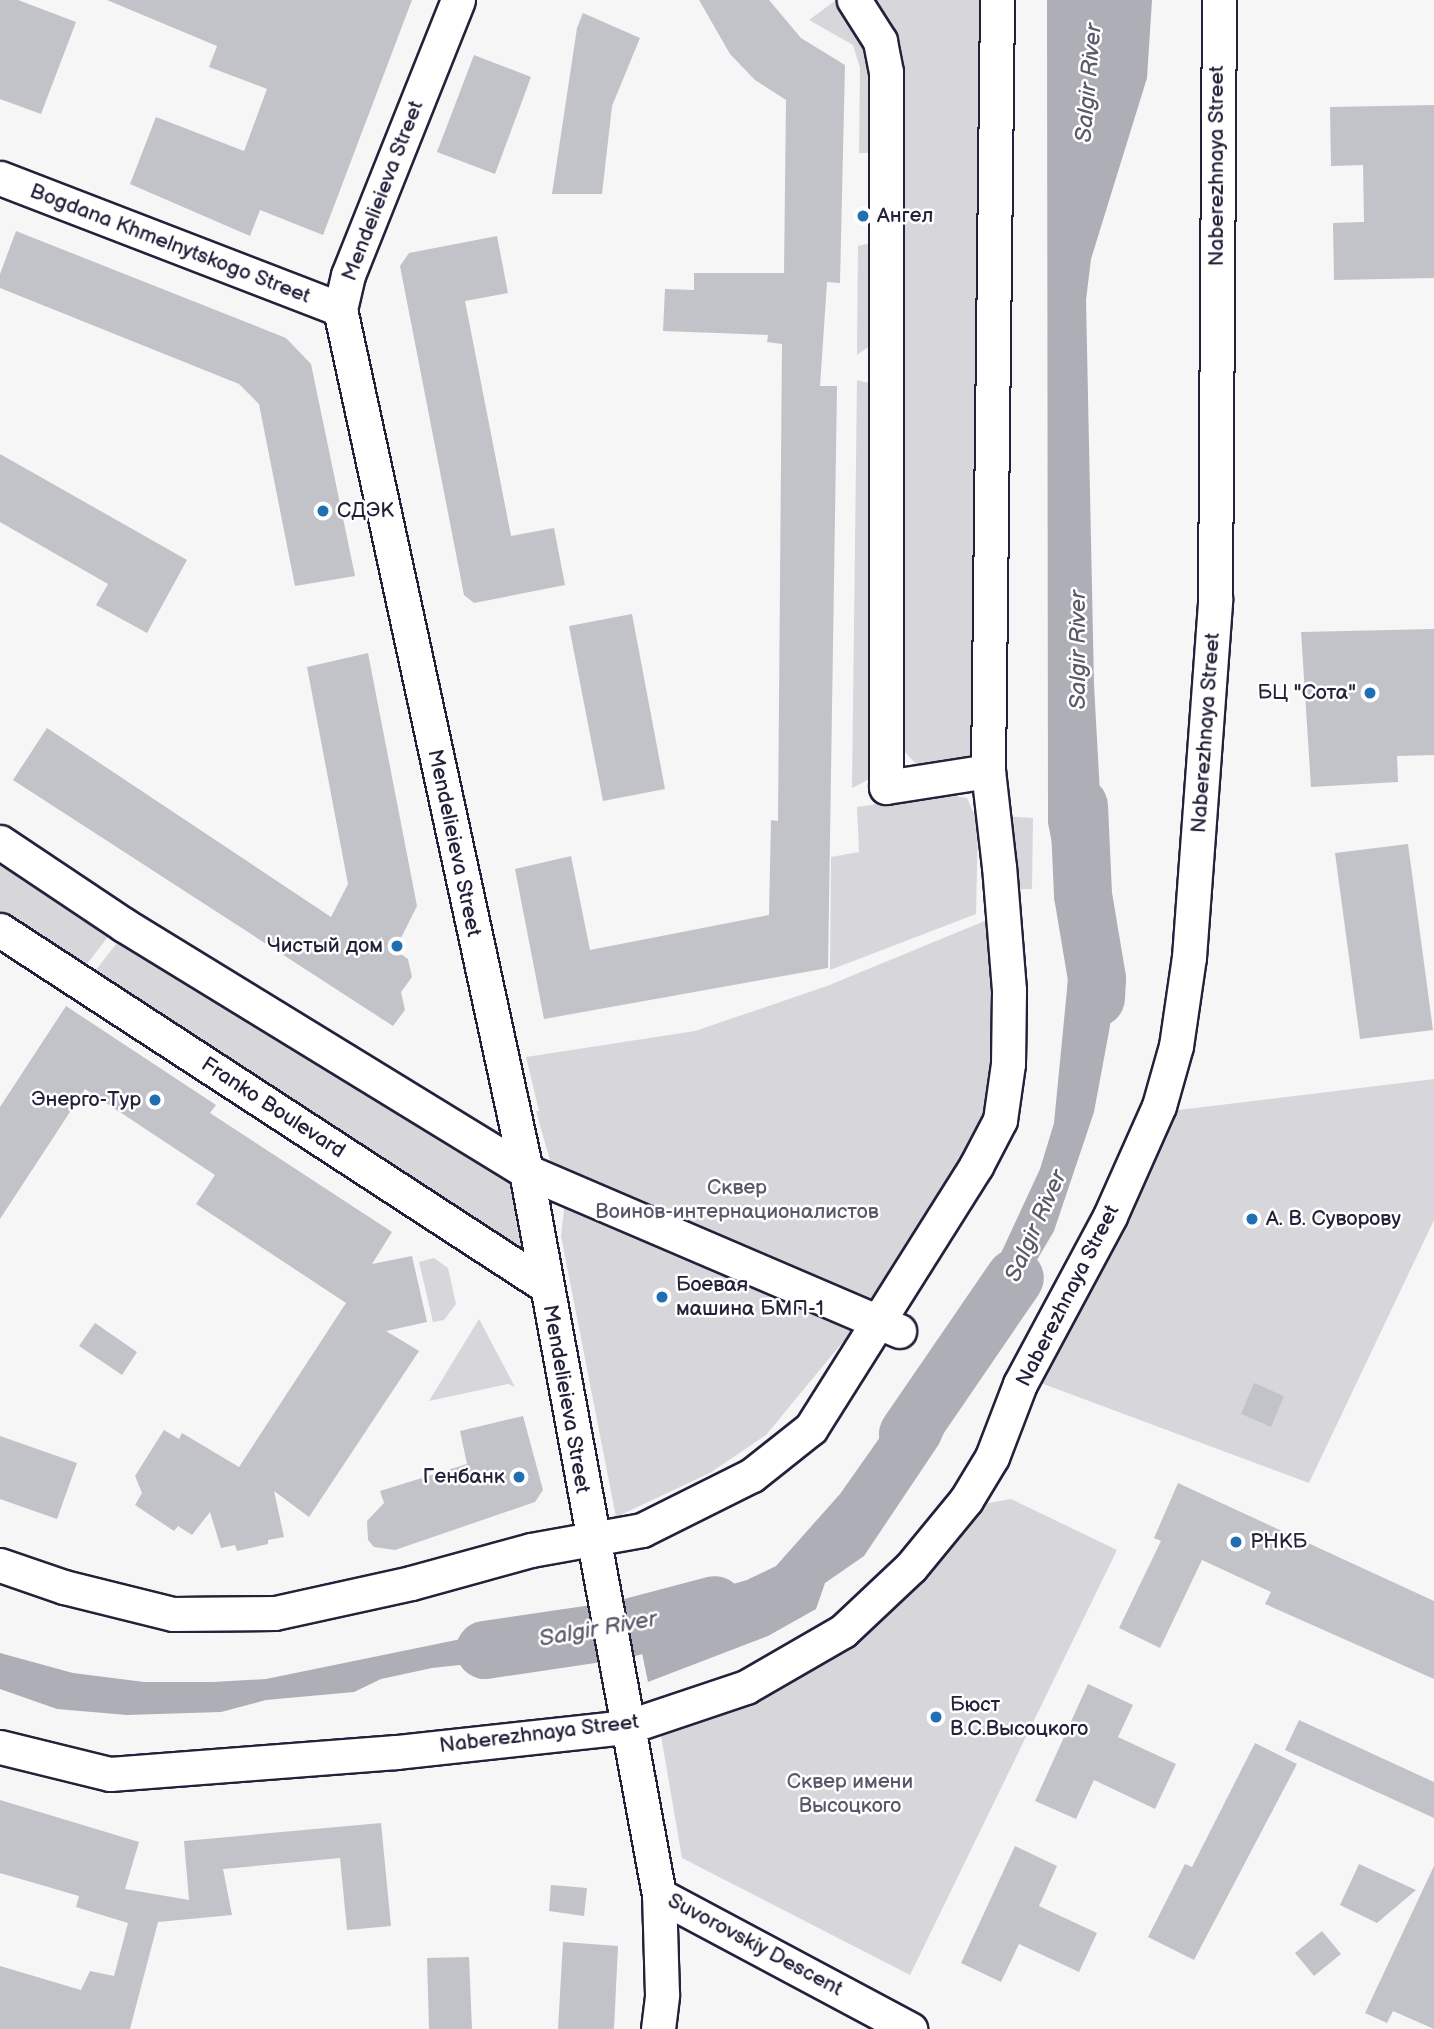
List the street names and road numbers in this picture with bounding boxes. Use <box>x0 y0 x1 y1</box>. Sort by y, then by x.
street label: Naberezhnaya Street <box>1204 65 1230 267</box>
street label: Mendelieieva Street <box>337 97 429 285</box>
street label: Bogdana Khmelnytskogo Street <box>26 179 314 309</box>
street label: Naberezhnaya Street <box>1186 632 1226 834</box>
street label: Mendelieieva Street <box>422 747 486 939</box>
street label: Franko Boulevard <box>196 1052 350 1164</box>
street label: Naberezhnaya Street <box>1011 1201 1125 1391</box>
street label: Mendelieieva Street <box>537 1303 595 1495</box>
street label: Naberezhnaya Street <box>438 1709 640 1759</box>
street label: Suvorovskiy Descent <box>663 1888 847 2002</box>

